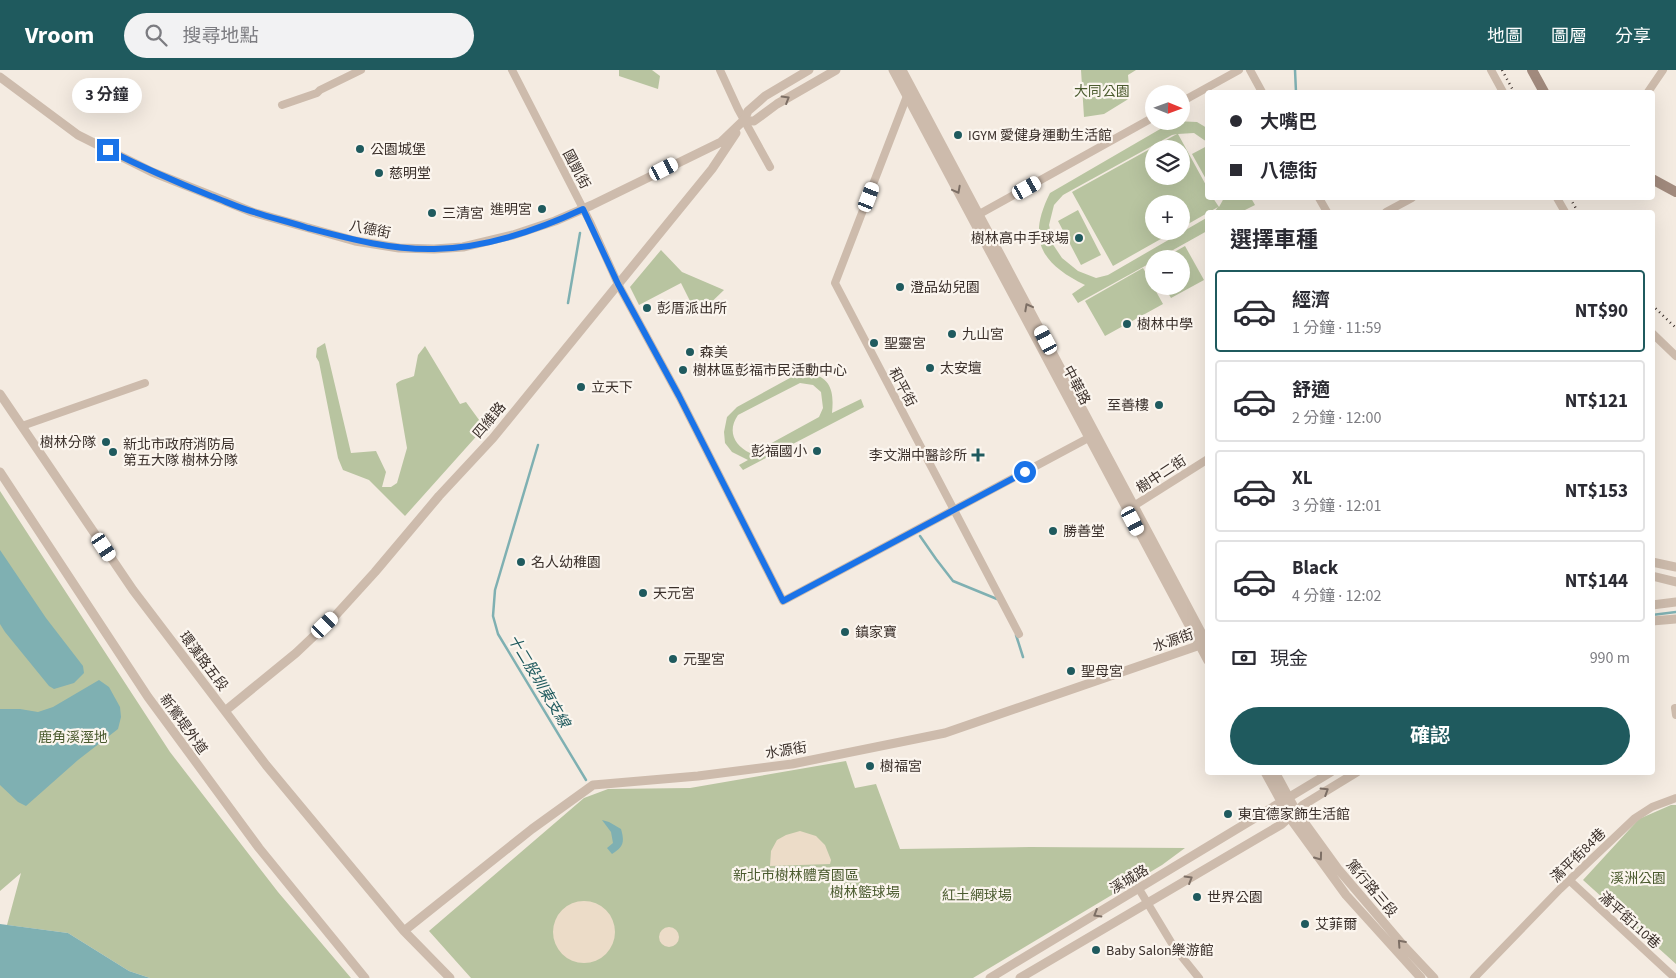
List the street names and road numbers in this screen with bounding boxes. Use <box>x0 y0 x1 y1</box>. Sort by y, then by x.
street label: 國凱街 <box>557 146 595 193</box>
street label: 八德街 <box>347 216 392 244</box>
street label: 中華路 <box>1057 362 1095 409</box>
street label: 和平街 <box>883 364 921 411</box>
street label: 四維路 <box>469 398 511 443</box>
street label: 樹中二街 <box>1133 451 1190 498</box>
street label: 水源街 <box>1150 625 1196 657</box>
street label: 環漢路五段 <box>174 628 232 696</box>
street label: 新鶯堤外道 <box>155 690 212 759</box>
street label: 水源街 <box>764 738 808 764</box>
street label: 滿平街84巷 <box>1547 824 1611 887</box>
street label: 篤行路三段 <box>1341 855 1401 922</box>
street label: 溪城路 <box>1106 860 1153 899</box>
street label: 滿平街110巷 <box>1594 888 1665 954</box>

